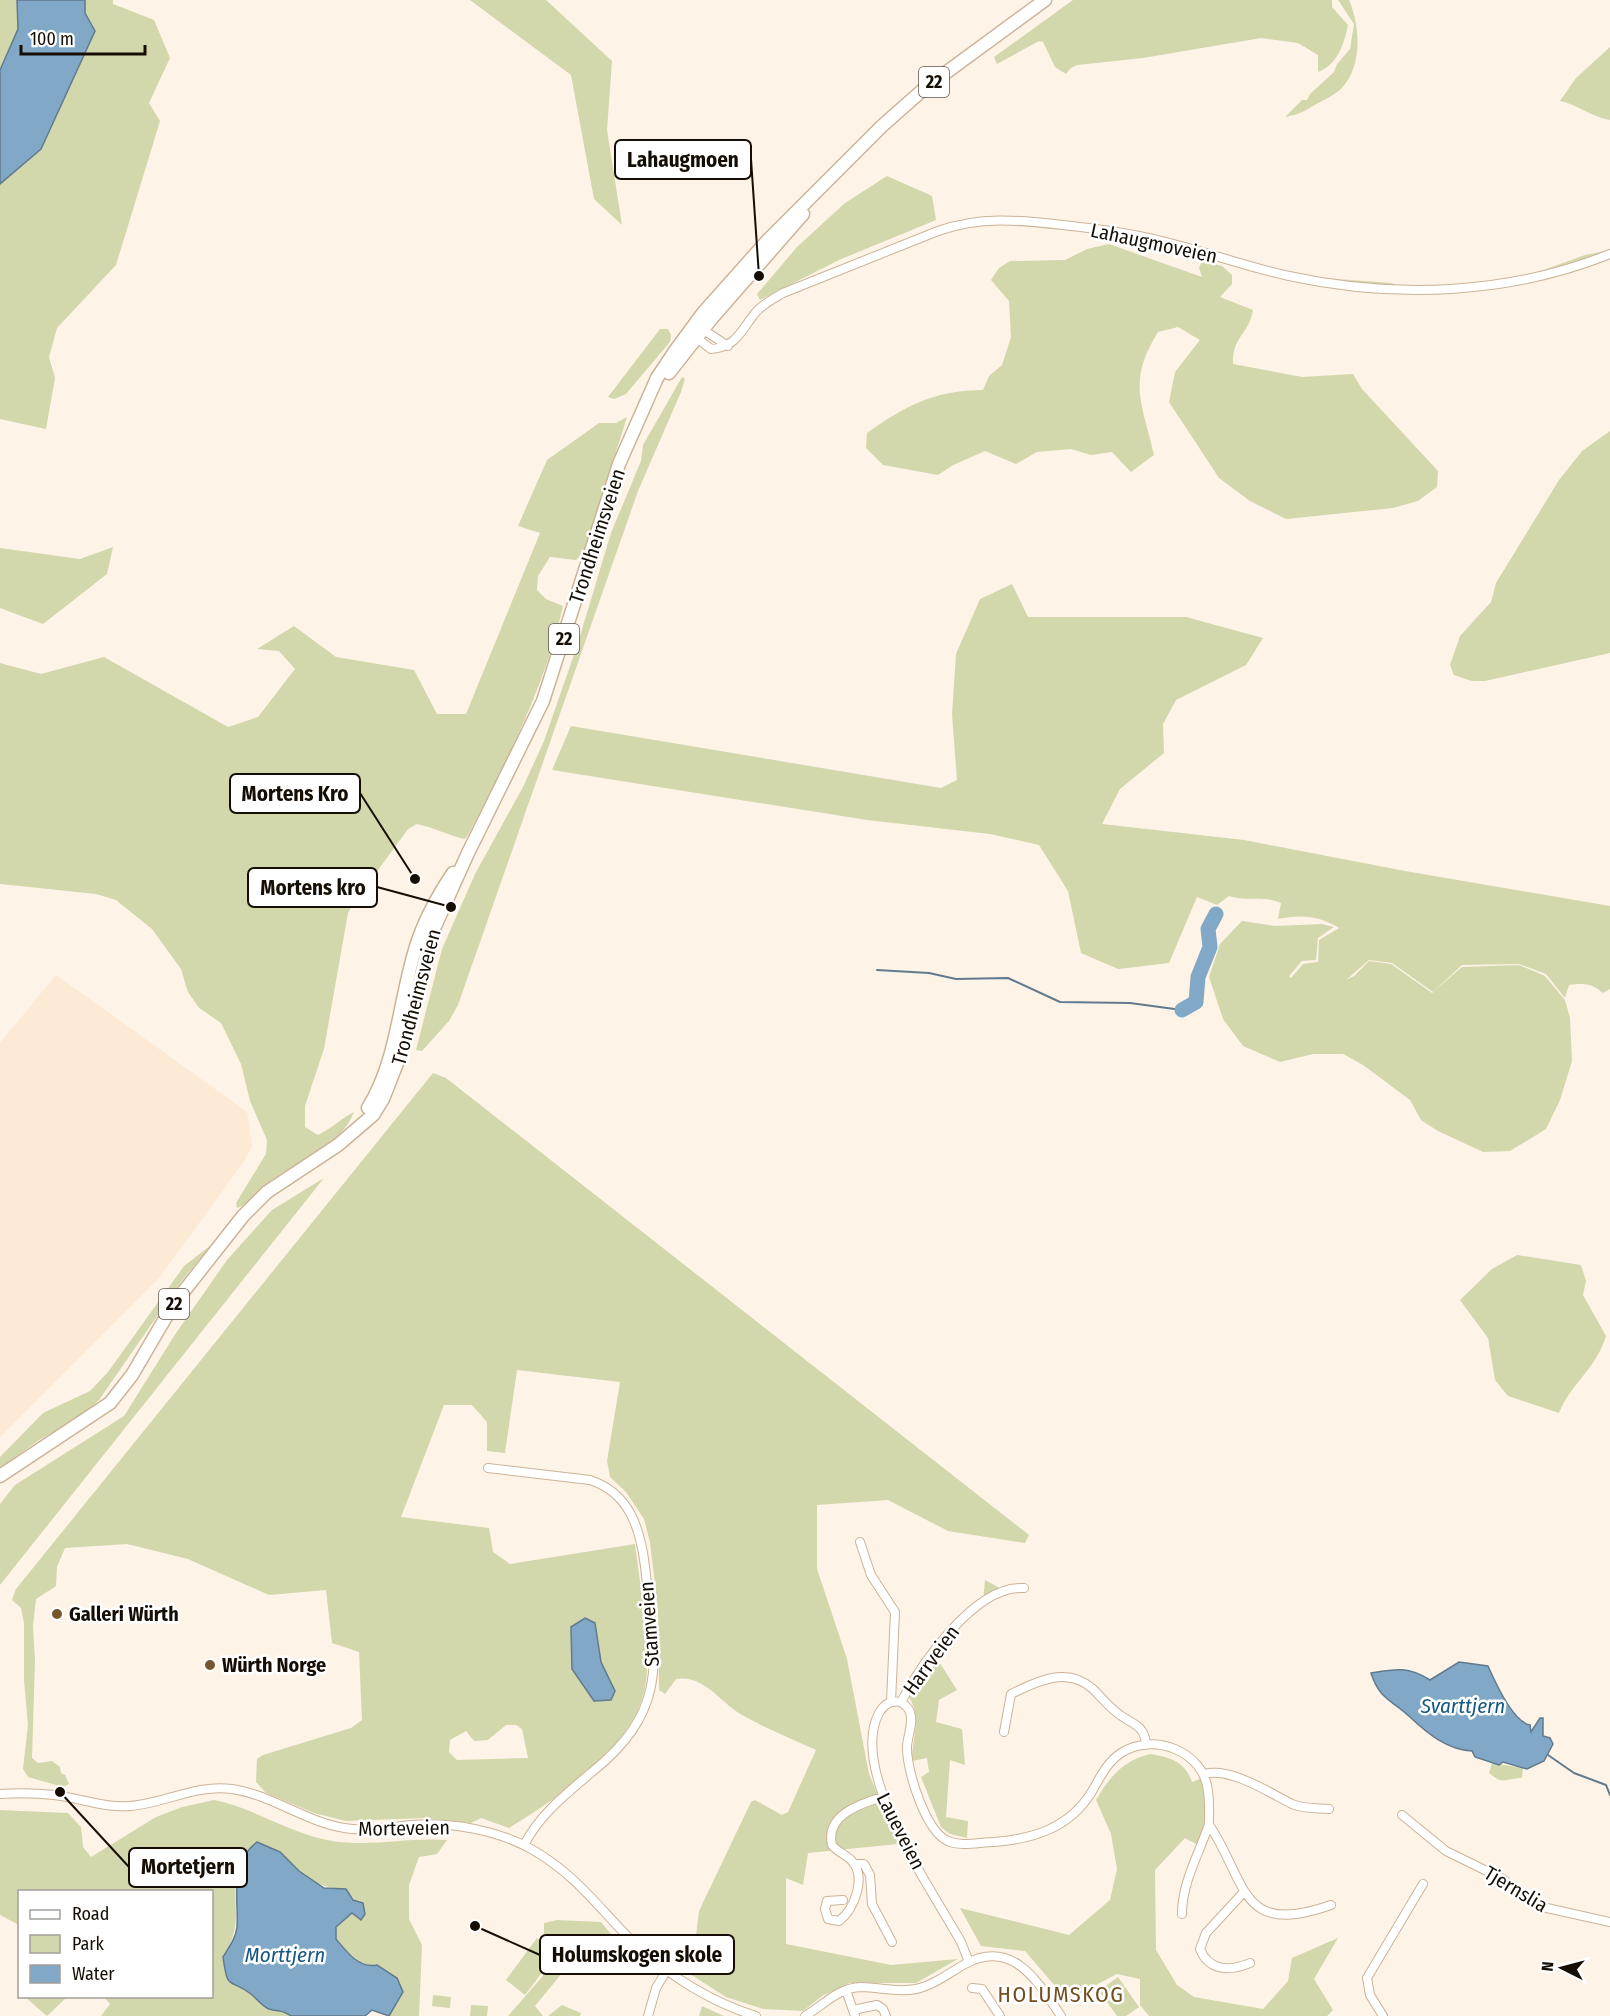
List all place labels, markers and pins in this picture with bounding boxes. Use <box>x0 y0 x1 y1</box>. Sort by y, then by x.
callout: Lahaugmoen <box>615 140 751 179</box>
callout: Mortens Kro <box>230 774 360 813</box>
callout: Mortens kro <box>248 868 377 907</box>
place label: Galleri Würth <box>69 1602 179 1626</box>
marker: Galleri Würth <box>50 1607 64 1621</box>
place label: Würth Norge <box>222 1653 326 1677</box>
marker: Würth Norge <box>203 1658 217 1672</box>
callout: Mortetjern <box>129 1848 247 1887</box>
callout: Holumskogen skole <box>540 1935 734 1974</box>

